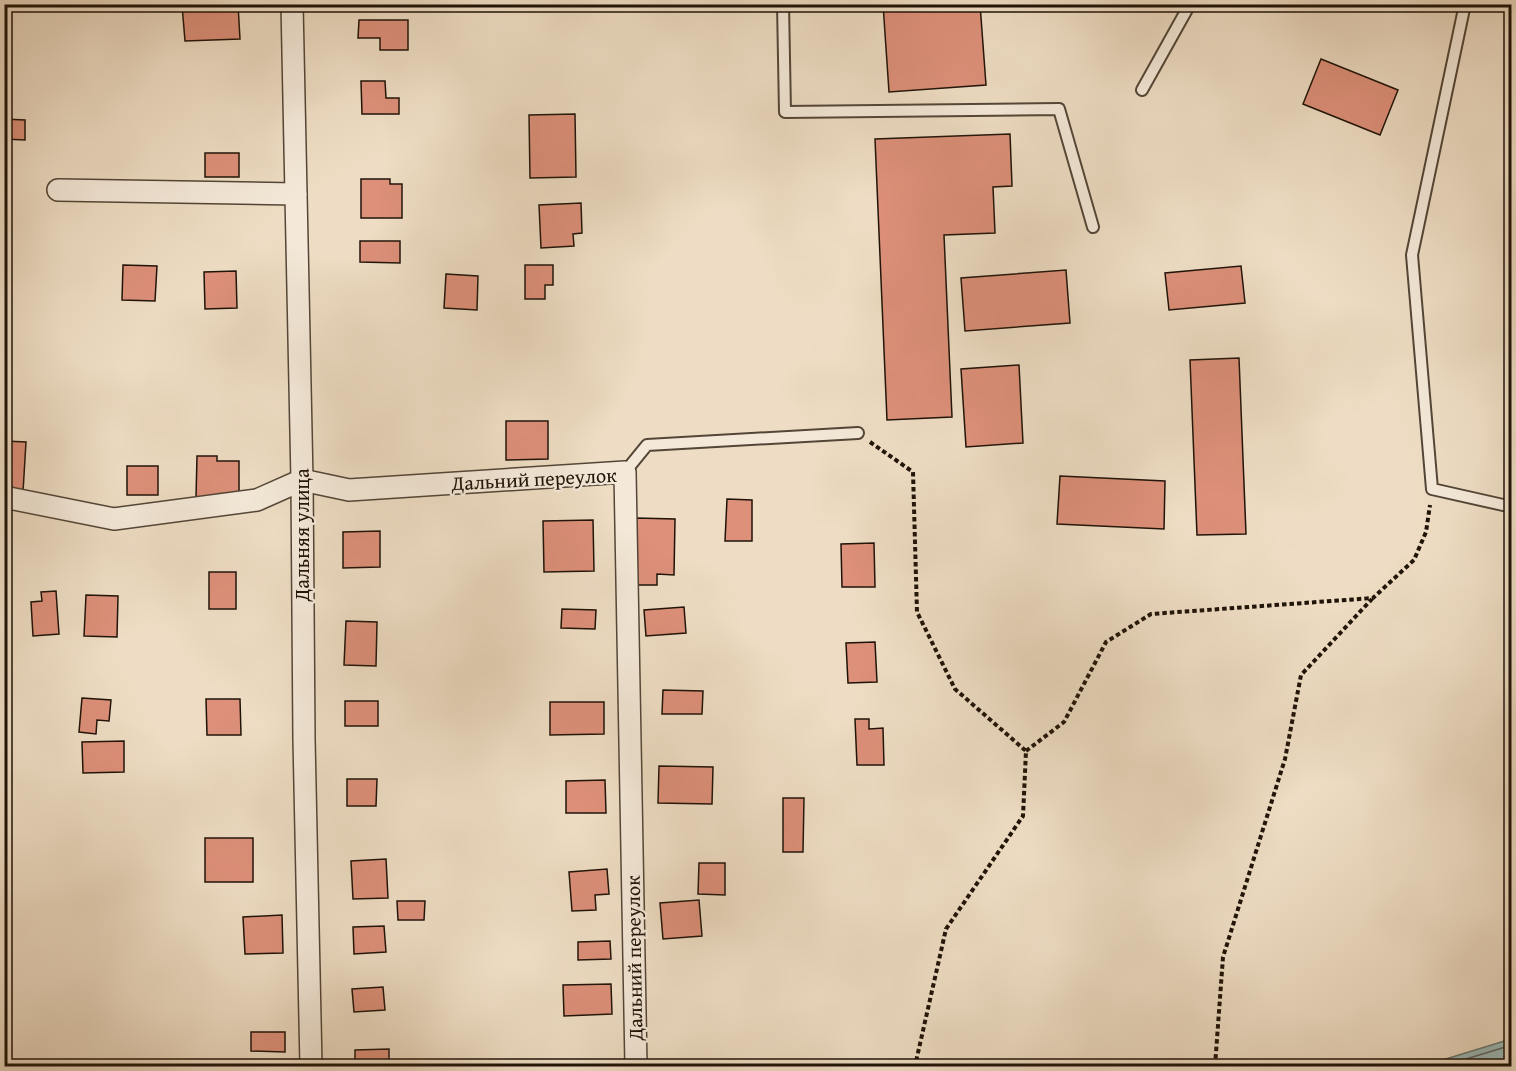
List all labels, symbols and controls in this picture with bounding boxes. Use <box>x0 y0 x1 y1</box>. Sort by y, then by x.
street label: Дальний переулок <box>450 460 618 497</box>
street label: Дальняя улица <box>287 468 316 603</box>
street label: Дальний переулок <box>618 875 649 1042</box>

